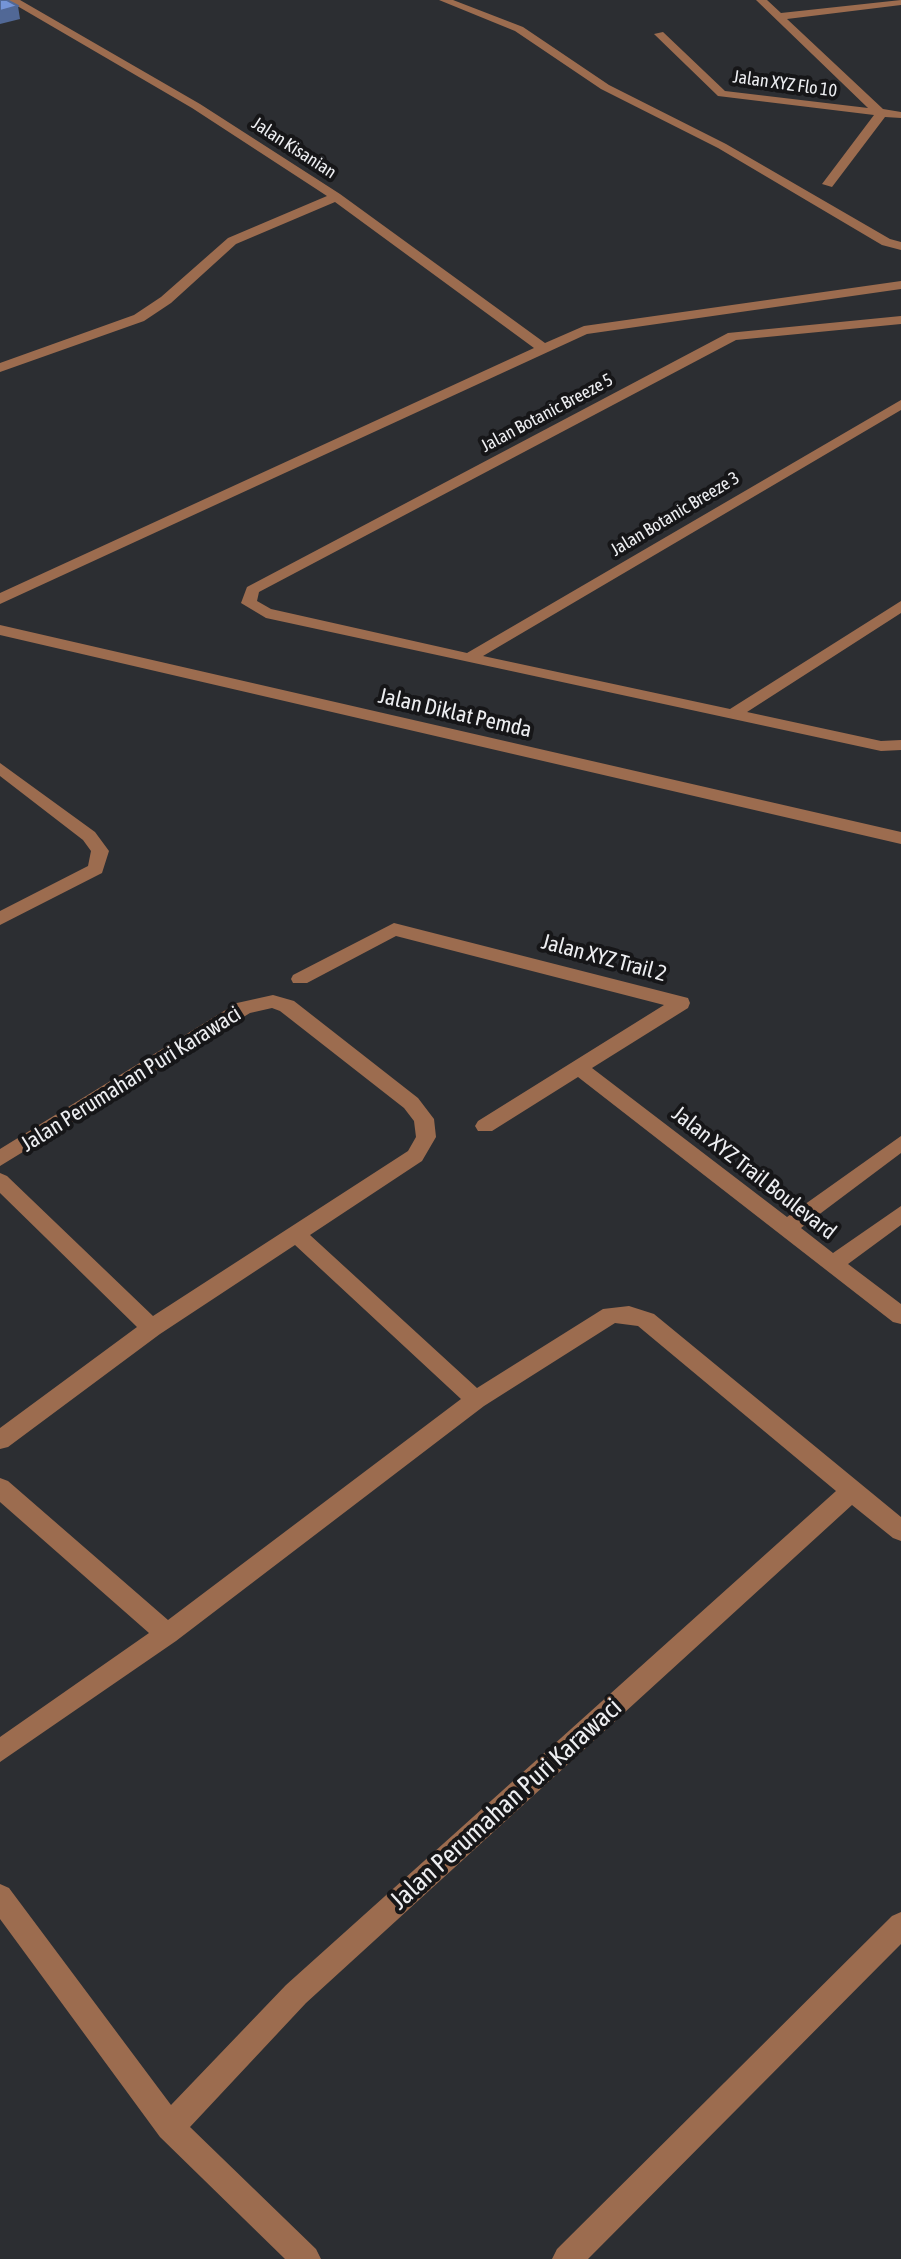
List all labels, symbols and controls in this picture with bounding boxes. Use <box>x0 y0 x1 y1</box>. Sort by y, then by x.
street label: Jalan XYZ Flo 10 <box>732 66 838 102</box>
street label: Jalan Kisanian <box>248 113 340 183</box>
street label: Jalan Botanic Breeze 5 <box>477 369 617 457</box>
street label: Jalan Botanic Breeze 3 <box>607 467 743 561</box>
street label: Jalan Diklat Pemda <box>376 683 534 743</box>
street label: Jalan XYZ Trail 2 <box>539 929 669 987</box>
street label: Jalan Perumahan Puri Karawaci <box>16 1000 246 1158</box>
street label: Jalan XYZ Trail Boulevard <box>667 1101 841 1245</box>
street label: Jalan Perumahan Puri Karawaci <box>384 1692 628 1916</box>

